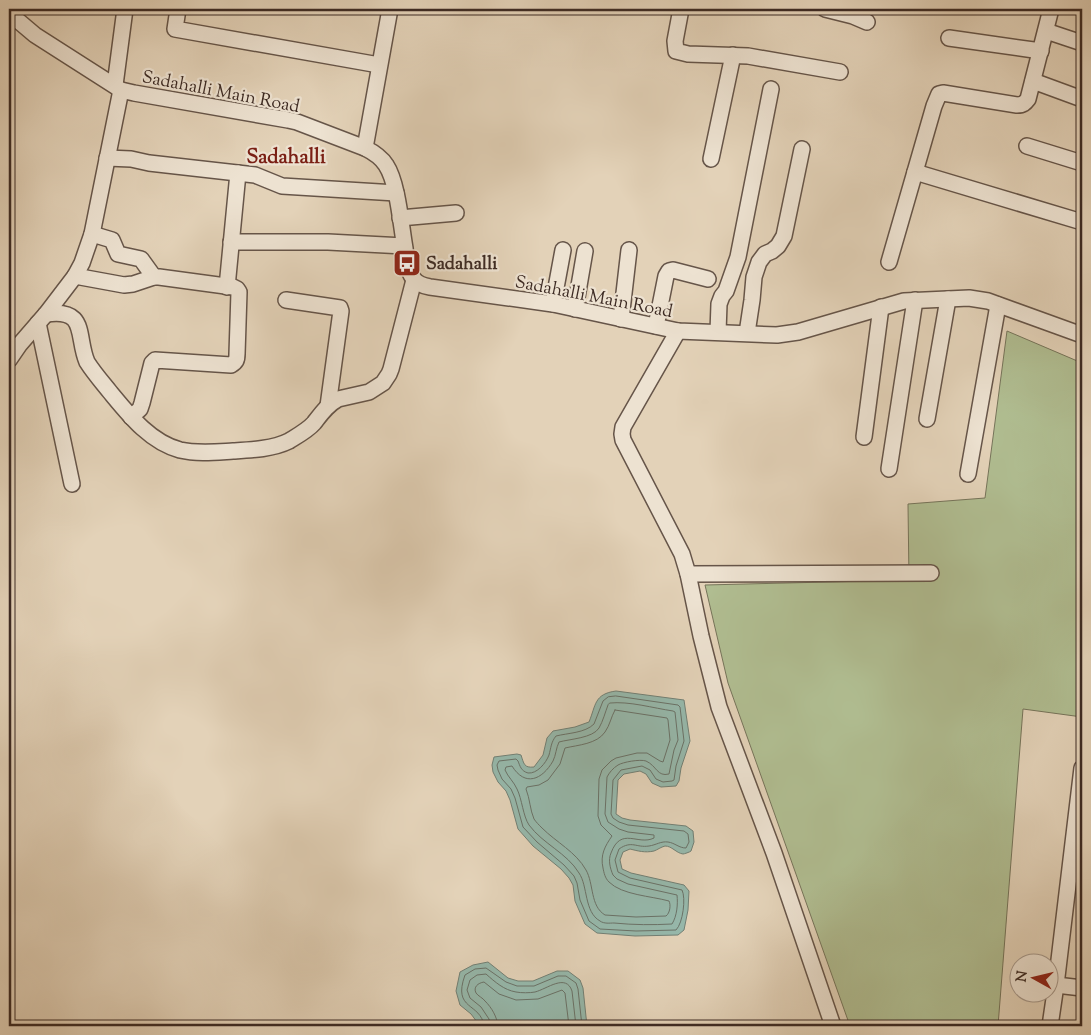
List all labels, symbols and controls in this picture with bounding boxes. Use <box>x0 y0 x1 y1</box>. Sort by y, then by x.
street label: Sadahalli Main Road <box>140 65 302 121</box>
district label: Sadahalli <box>246 144 326 173</box>
bus stop icon: Sadahalli <box>392 248 422 278</box>
place label: Sadahalli <box>426 252 498 278</box>
street label: Sadahalli Main Road <box>513 270 675 326</box>
north arrow <box>1008 952 1058 1002</box>
text: N <box>1012 970 1034 983</box>

